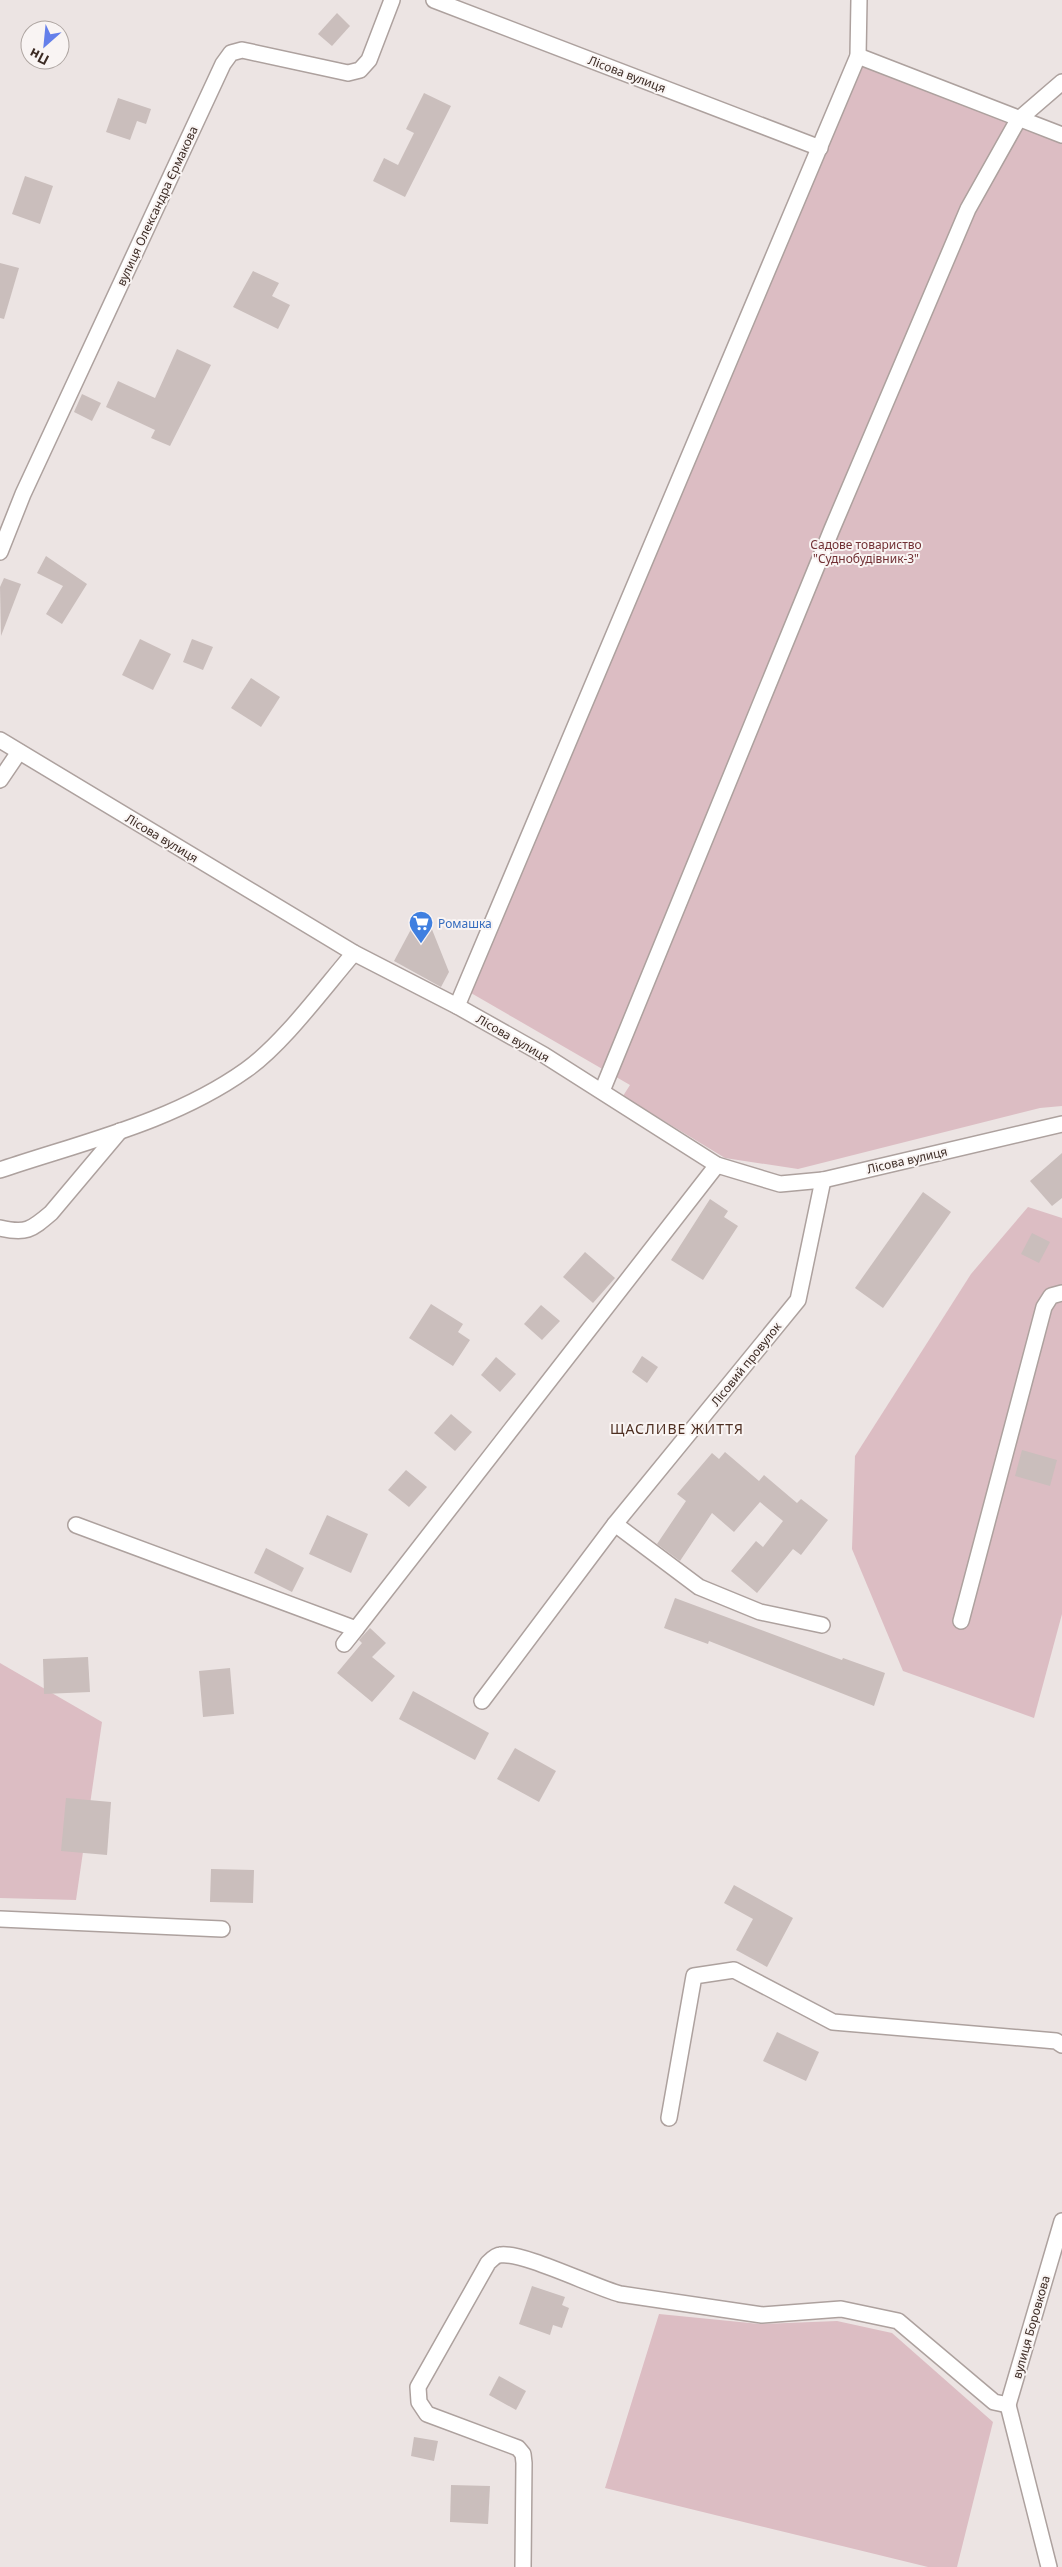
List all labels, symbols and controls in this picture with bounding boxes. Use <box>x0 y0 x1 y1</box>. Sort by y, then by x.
north arrow <box>20 20 70 70</box>
text: Пн <box>26 44 52 70</box>
street label: Лісова вулиця <box>586 51 668 97</box>
street label: вулиця Олександра Єрмакова <box>112 123 202 289</box>
park label: Садове товариство "Суднобудівник-3" <box>810 536 922 567</box>
street label: Лісова вулиця <box>123 810 201 866</box>
supermarket icon: Ромашка <box>408 910 434 944</box>
place label: Ромашка <box>438 915 492 932</box>
street label: Лісова вулиця <box>473 1010 553 1066</box>
street label: Лісова вулиця <box>865 1143 949 1177</box>
street label: Лісовий провулок <box>707 1318 786 1410</box>
district label: ЩАСЛИВЕ ЖИТТЯ <box>610 1419 744 1438</box>
street label: вулиця Боровкова <box>1008 2273 1054 2381</box>

